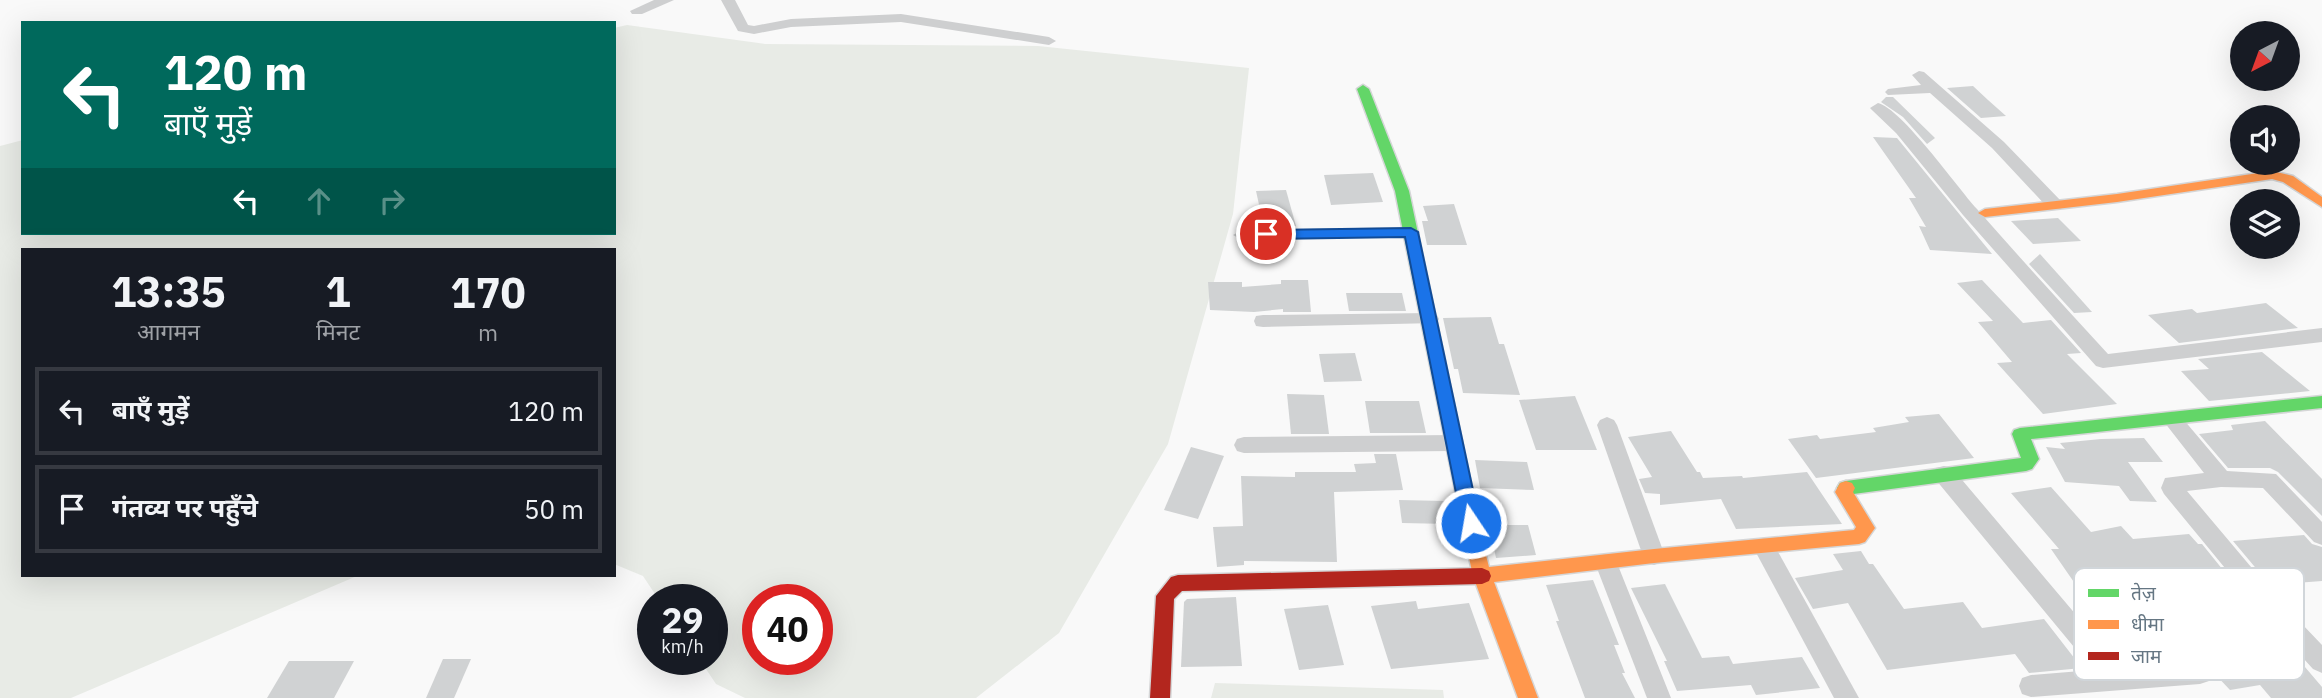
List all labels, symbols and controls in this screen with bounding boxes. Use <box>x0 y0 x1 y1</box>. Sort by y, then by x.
north arrow <box>2230 21 2300 91</box>
map controls <box>2230 21 2300 259</box>
text: 120 m <box>164 40 308 103</box>
icon: left <box>49 49 140 140</box>
text: बाएँ मुड़ें <box>164 102 252 144</box>
button: sound <box>2230 105 2300 175</box>
icon: left <box>227 182 265 220</box>
icon: ahead <box>300 182 338 220</box>
icon: right <box>373 182 411 220</box>
button: layers <box>2230 189 2300 259</box>
pin <box>1236 204 1296 264</box>
icon: arrive <box>1247 215 1285 253</box>
text: 13:35 <box>111 264 226 319</box>
text: 1 <box>325 264 351 319</box>
text: 170 <box>450 265 526 320</box>
text: आगमन <box>137 316 200 346</box>
text: मिनट <box>316 316 360 346</box>
text: m <box>478 317 498 347</box>
icon: left <box>53 392 91 430</box>
text: बाएँ मुड़ें <box>112 392 189 426</box>
text: 120 m <box>508 394 584 428</box>
position arrow <box>1434 486 1508 560</box>
icon: arrive <box>53 490 91 528</box>
text: गंतव्य पर पहुँचे <box>112 490 258 524</box>
text: 50 m <box>524 492 584 526</box>
legend <box>2074 568 2304 680</box>
text: तेज़ <box>2131 581 2157 605</box>
speed limit sign: 40 <box>742 584 833 675</box>
text: 29 <box>661 597 704 643</box>
text: धीमा <box>2131 612 2165 636</box>
text: km/h <box>661 635 704 658</box>
text: जाम <box>2131 644 2162 668</box>

